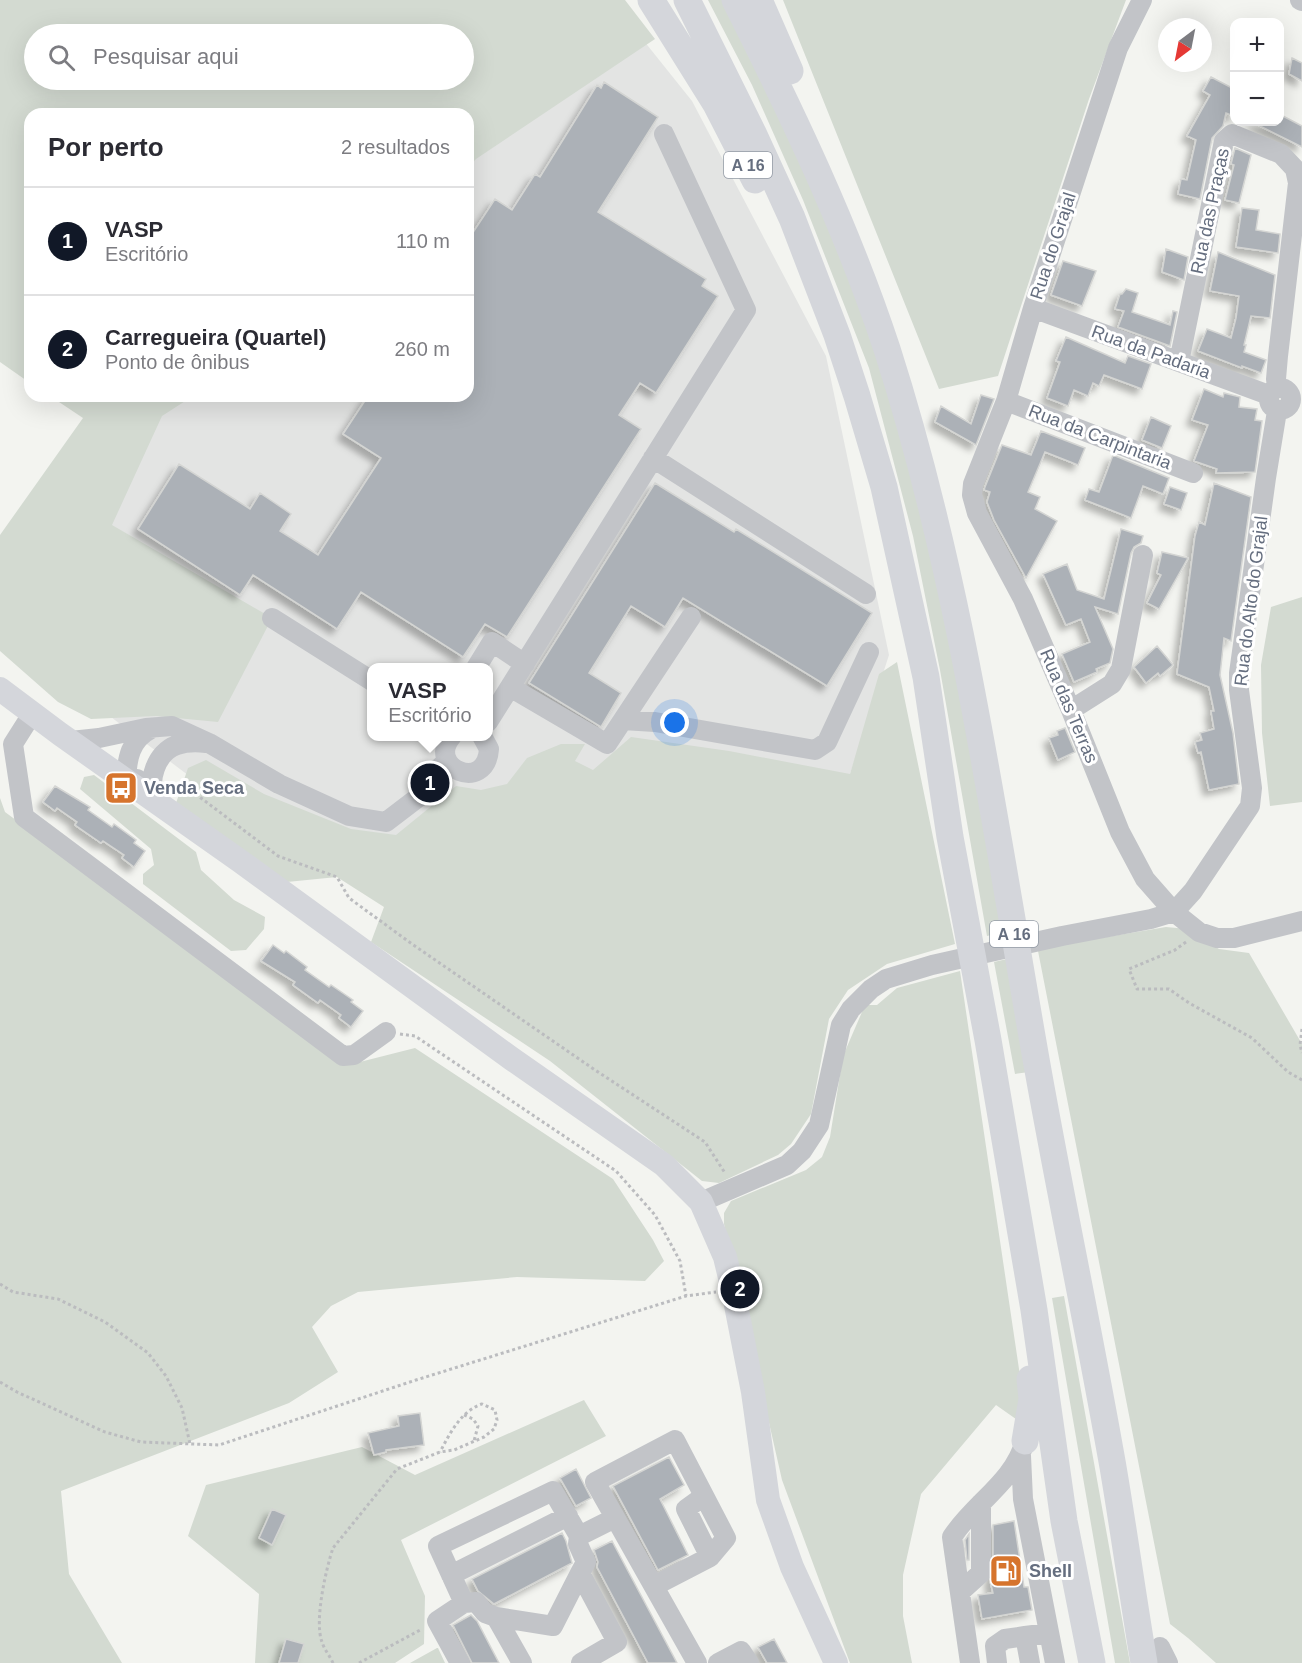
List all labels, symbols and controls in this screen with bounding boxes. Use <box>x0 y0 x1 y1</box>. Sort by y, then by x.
north arrow <box>1158 18 1212 72</box>
map controls <box>1230 18 1284 126</box>
button: + <box>1230 18 1284 72</box>
search box <box>24 24 474 90</box>
icon: search <box>45 41 78 74</box>
text: Pesquisar aqui <box>93 44 239 69</box>
button: − <box>1230 72 1284 126</box>
text: Por perto <box>48 132 164 162</box>
text: 2 resultados <box>341 136 450 158</box>
street label: Rua das Praças <box>1187 146 1233 276</box>
road number: A 16 <box>724 152 772 178</box>
street label: Rua do Grajal <box>1026 190 1080 302</box>
text: VASP <box>105 217 163 242</box>
text: 1 <box>62 230 73 252</box>
text: 110 m <box>396 230 450 252</box>
text: Escritório <box>105 243 188 265</box>
street label: Rua da Padaria <box>1089 321 1214 383</box>
text: Carregueira (Quartel) <box>105 325 326 350</box>
text: 2 <box>62 338 73 360</box>
text: 260 m <box>394 338 450 360</box>
text: Ponto de ônibus <box>105 351 250 373</box>
street label: Rua da Carpintaria <box>1026 401 1175 474</box>
street label: Rua do Alto do Grajal <box>1231 515 1271 687</box>
street label: Rua das Terras <box>1036 646 1102 766</box>
popup <box>367 663 493 741</box>
text: VASP <box>388 678 447 703</box>
text: Escritório <box>388 704 472 726</box>
your location <box>660 708 689 737</box>
pin: 1 <box>410 760 450 806</box>
bus stop icon: Venda Seca <box>103 770 139 806</box>
place label: Venda Seca <box>144 778 245 798</box>
road number: A 16 <box>990 921 1038 947</box>
pin: 2 <box>720 1266 760 1312</box>
fuel station icon: Shell <box>988 1553 1024 1589</box>
place label: Shell <box>1029 1561 1072 1581</box>

